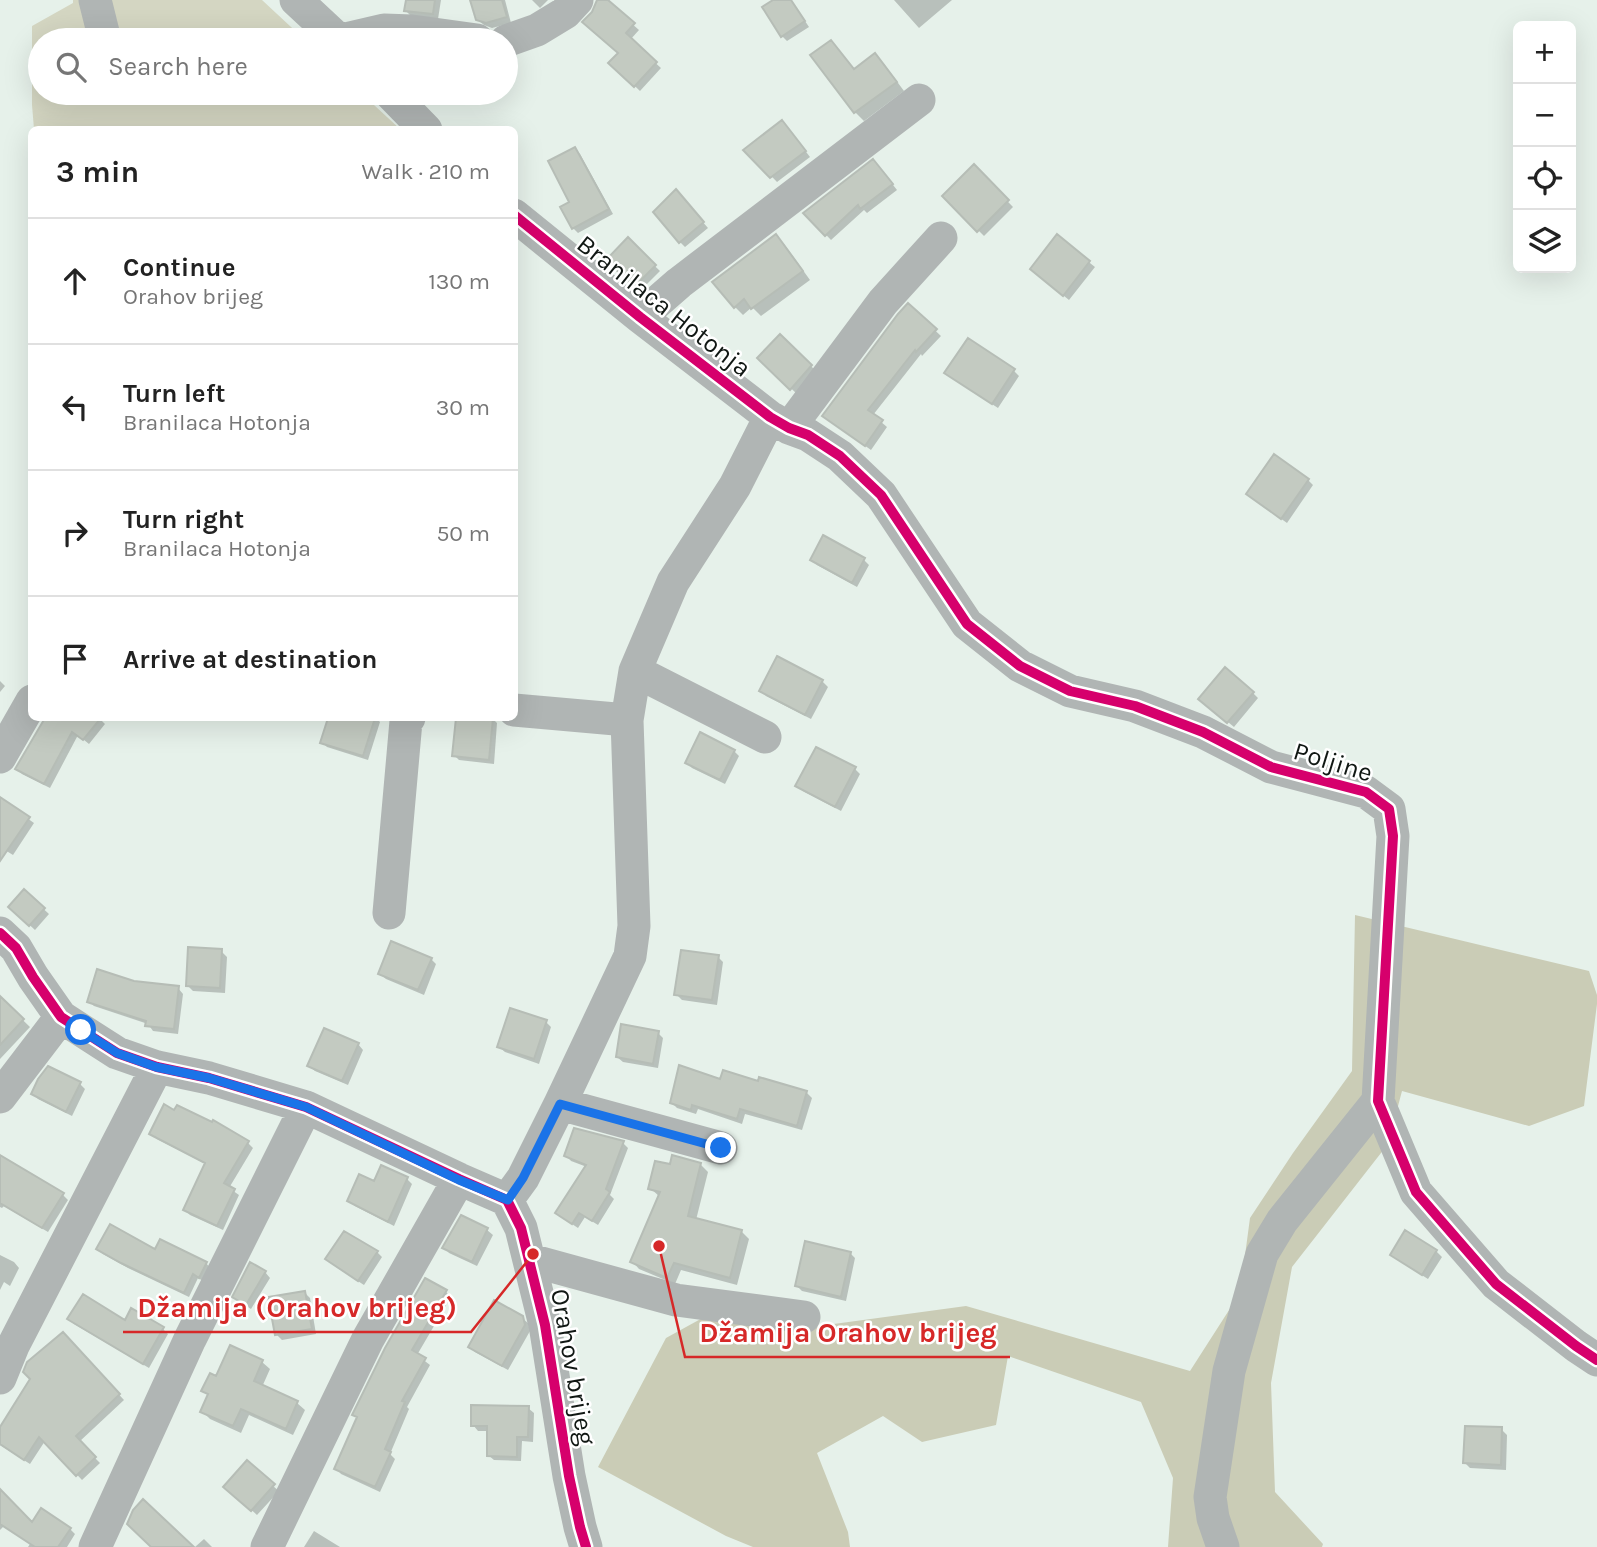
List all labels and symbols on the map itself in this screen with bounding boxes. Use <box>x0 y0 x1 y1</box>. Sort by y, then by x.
street label: Branilaca Hotonja <box>571 228 757 384</box>
street label: Poljine <box>1290 735 1376 789</box>
route start <box>65 1014 96 1045</box>
route end <box>705 1132 736 1163</box>
callout: Džamija (Orahov brijeg) <box>123 1283 471 1332</box>
street label: Orahov brijeg <box>544 1286 602 1448</box>
text: Džamija (Orahov brijeg) <box>137 1291 457 1324</box>
callout: Džamija Orahov brijeg <box>685 1308 1010 1357</box>
text: Džamija Orahov brijeg <box>699 1316 997 1349</box>

